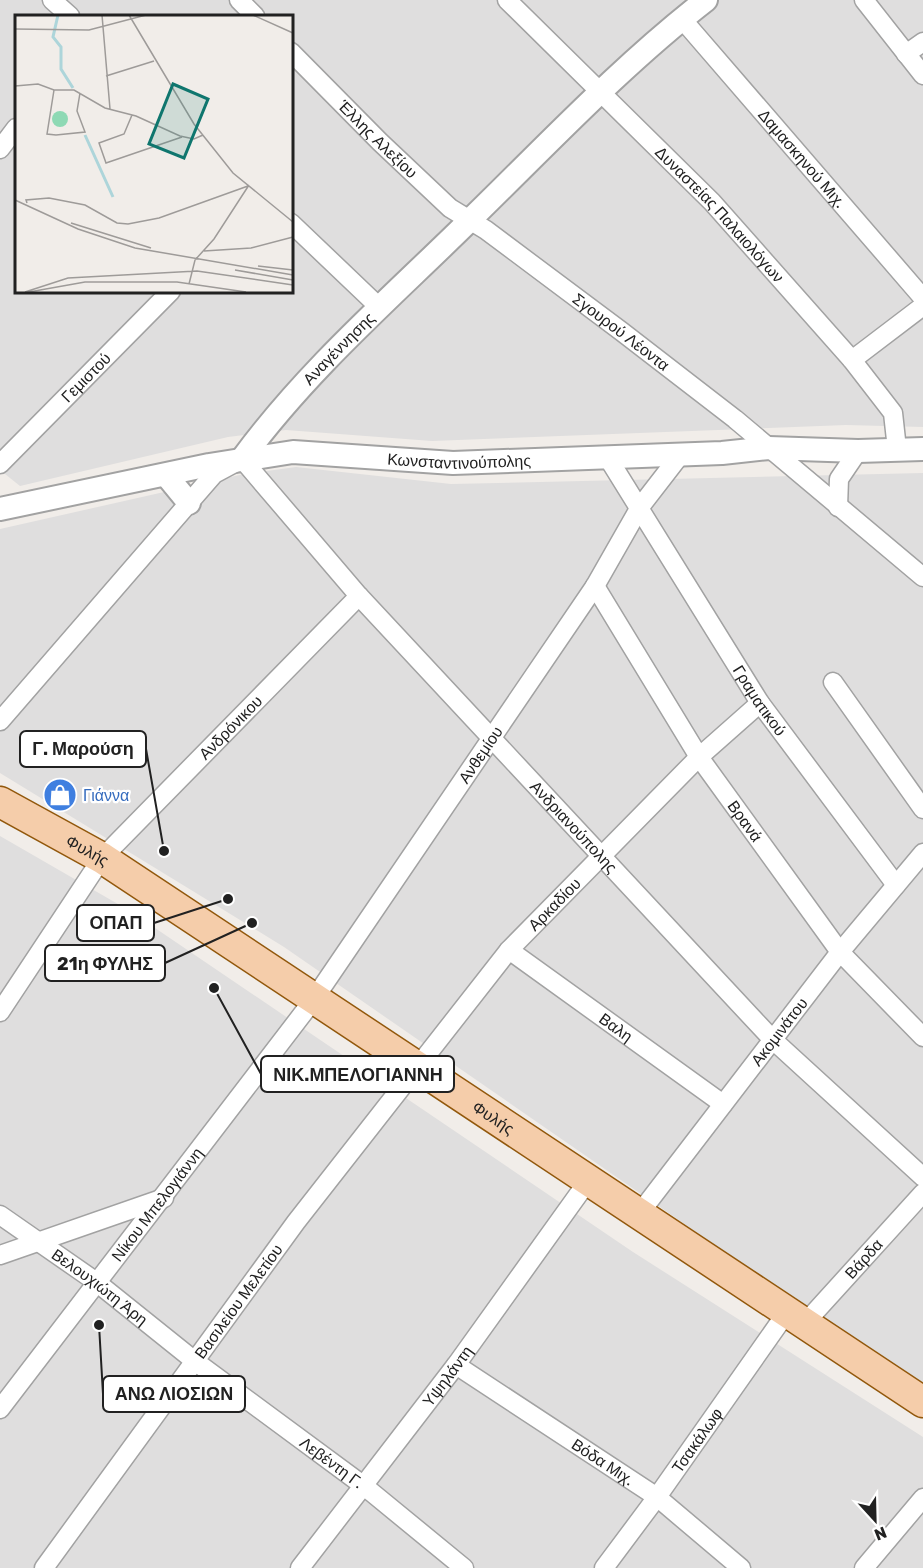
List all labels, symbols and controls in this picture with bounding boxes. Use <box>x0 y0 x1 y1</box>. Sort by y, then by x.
inset map <box>15 15 292 292</box>
street label: Έλλης Αλεξίου <box>334 95 421 182</box>
street label: Δαμασκηνού Μιχ. <box>755 105 850 211</box>
street label: Δυναστείας Παλαιολόγων <box>651 142 788 286</box>
street label: Σγουρού Λέοντα <box>569 289 673 374</box>
street label: Αναγέννησης <box>299 308 378 389</box>
street label: Γεμιστού <box>57 348 114 406</box>
street label: Κωνσταντινούπολης <box>387 449 532 473</box>
street label: Γραματικού <box>729 662 790 739</box>
street label: Ανδρόνικου <box>195 691 266 763</box>
street label: Ανθεμίου <box>454 722 506 787</box>
callout: Γ. Μαρούση <box>20 731 146 767</box>
text: Γ. Μαρούση <box>32 738 134 760</box>
shop icon: Γιάννα <box>42 777 78 813</box>
street label: Ανδριανούπολης <box>526 777 622 877</box>
place label: Γιάννα <box>83 786 129 805</box>
street label: Βρανά <box>724 797 766 845</box>
street label: Φυλής <box>63 831 113 870</box>
street label: Αρκαδίου <box>524 874 584 935</box>
callout: ΟΠΑΠ <box>77 905 154 941</box>
text: ΟΠΑΠ <box>90 912 143 934</box>
callout: 21η ΦΥΛΗΣ <box>45 945 165 981</box>
text: 21η ΦΥΛΗΣ <box>57 953 153 975</box>
street label: Ακομινάτου <box>747 994 811 1069</box>
street label: Βαλη <box>596 1009 637 1046</box>
callout: ΝΙΚ.ΜΠΕΛΟΓΙΑΝΝΗ <box>261 1056 454 1092</box>
text: ΝΙΚ.ΜΠΕΛΟΓΙΑΝΝΗ <box>273 1064 443 1086</box>
street label: Φυλής <box>469 1097 518 1138</box>
street label: Νίκου Μπελογιάννη <box>107 1143 206 1265</box>
street label: Βάρδα <box>841 1235 886 1282</box>
street label: Βασιλείου Μελετίου <box>190 1240 286 1362</box>
street label: Βελουχιώτη Άρη <box>48 1244 152 1329</box>
street label: Υψηλάντη <box>418 1342 476 1410</box>
callout: ΑΝΩ ΛΙΟΣΙΩΝ <box>103 1376 245 1412</box>
text: ΑΝΩ ΛΙΟΣΙΩΝ <box>115 1383 233 1405</box>
street label: Τσακάλωφ <box>668 1404 726 1476</box>
street label: Λεβέντη Γ. <box>296 1433 367 1492</box>
street label: Βόδα Μιχ. <box>568 1434 638 1489</box>
north arrow <box>845 1490 905 1550</box>
text: N <box>872 1522 889 1544</box>

